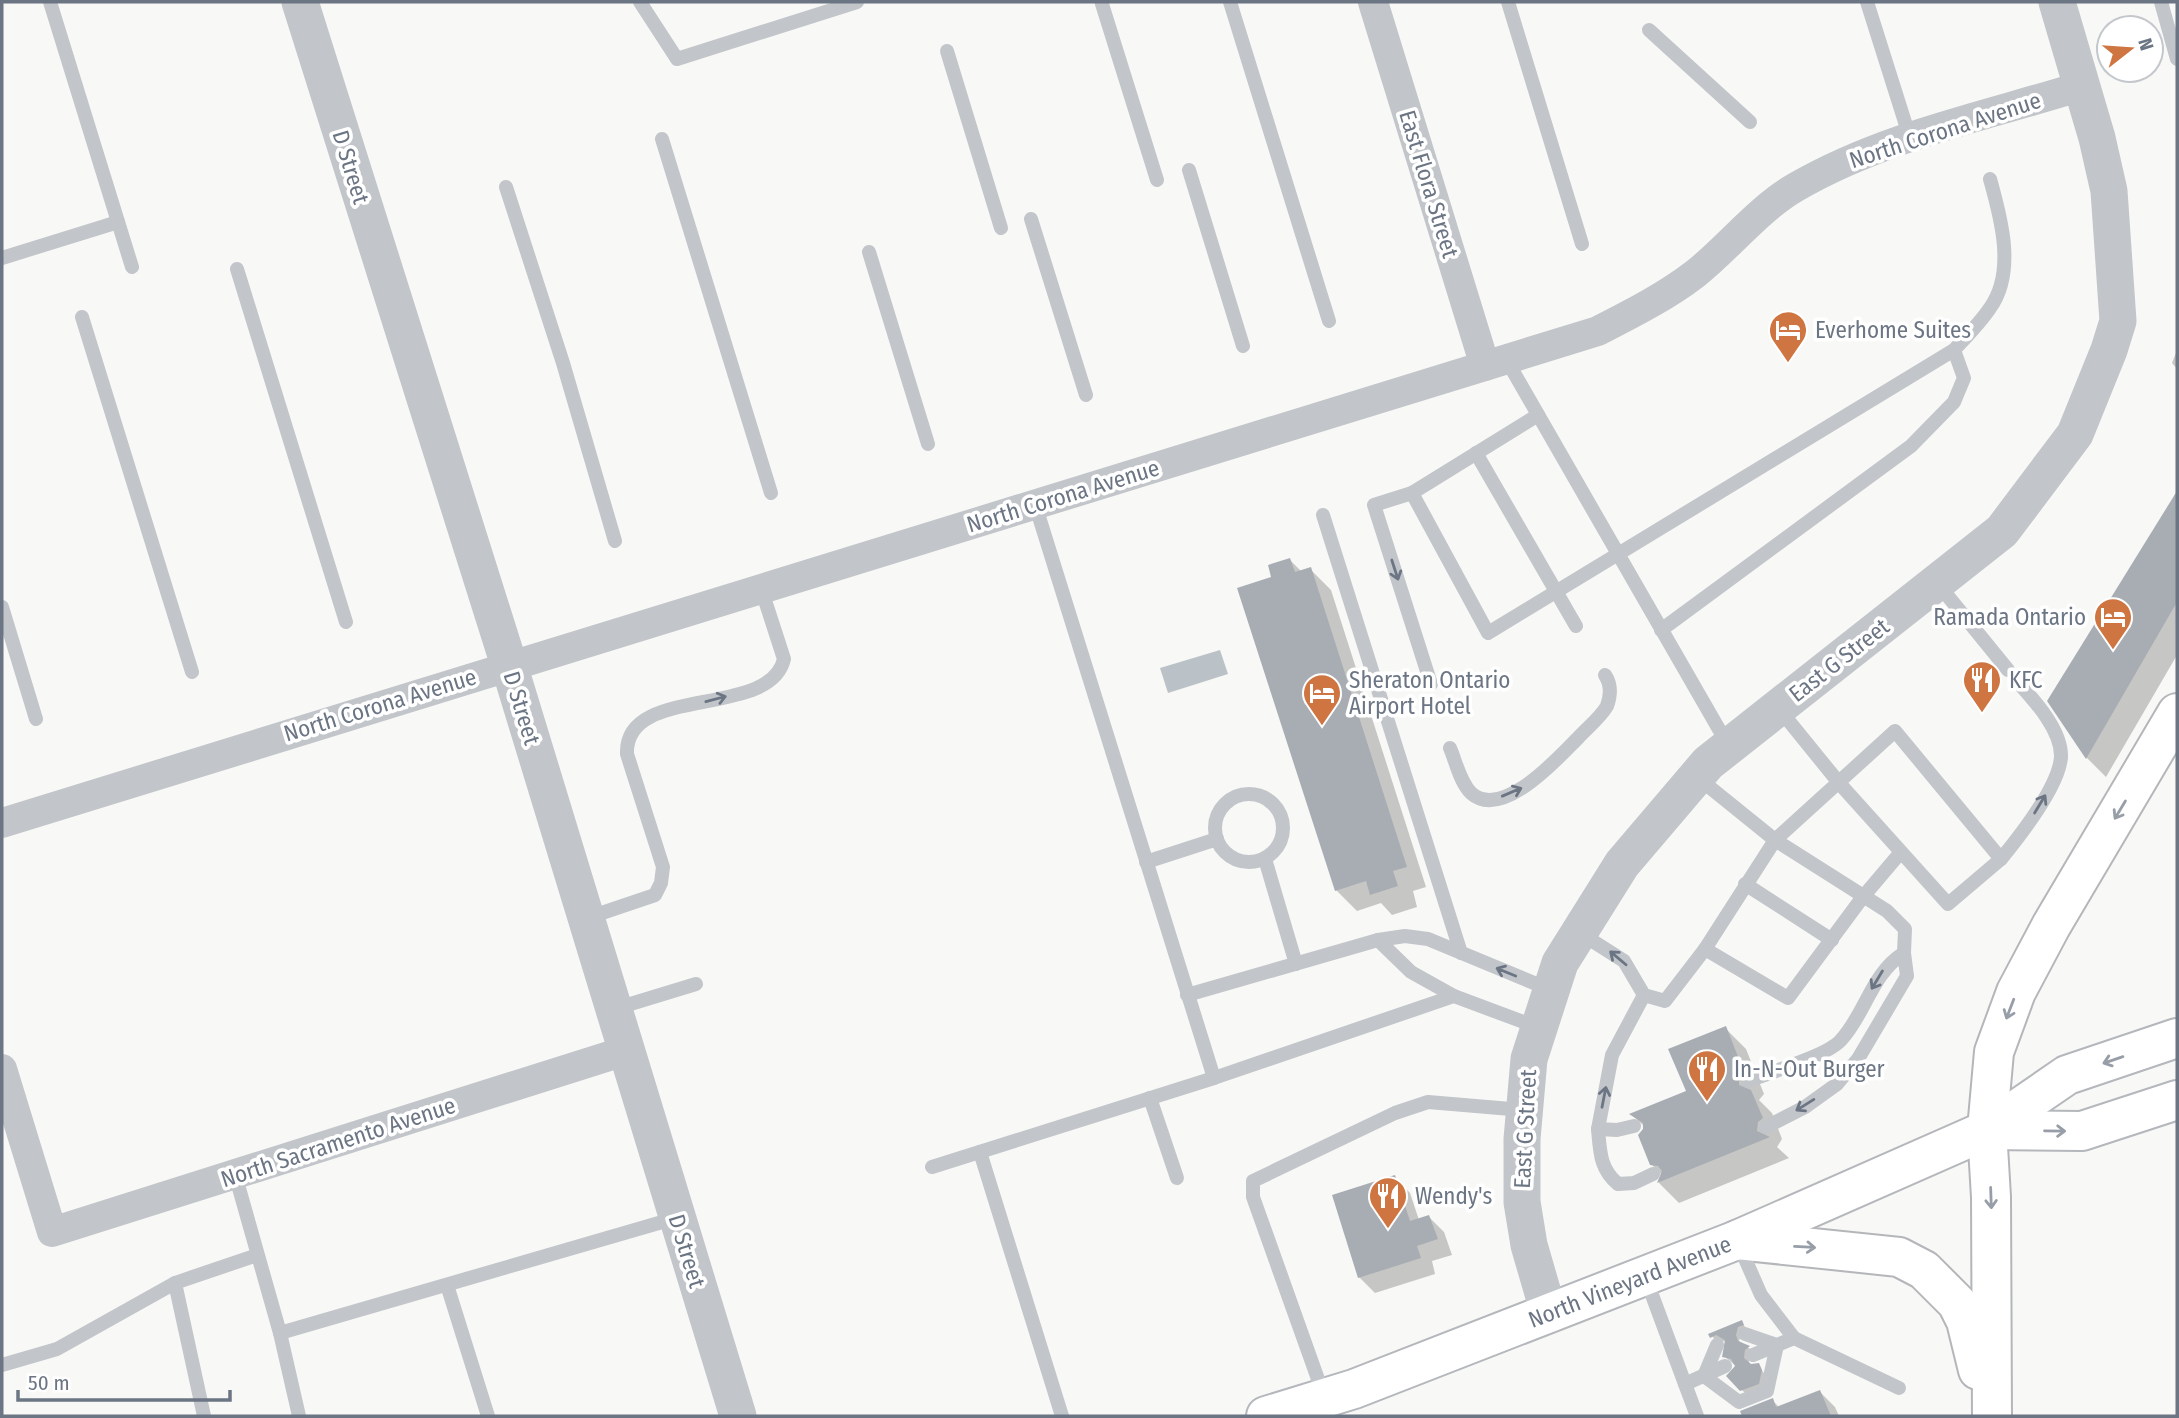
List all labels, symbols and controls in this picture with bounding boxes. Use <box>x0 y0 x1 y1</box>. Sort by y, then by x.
north arrow <box>2095 14 2165 84</box>
text: N <box>2133 35 2158 53</box>
street label: North Corona Avenue <box>1846 86 2044 174</box>
street label: East Flora Street <box>1393 107 1465 262</box>
street label: D Street <box>327 127 376 208</box>
hotel icon: Everhome Suites <box>1767 309 1809 364</box>
place label: Everhome Suites <box>1815 316 1971 344</box>
street label: North Corona Avenue <box>963 453 1163 539</box>
one-way arrow <box>1389 559 1402 581</box>
hotel icon: Ramada Ontario <box>2092 596 2134 651</box>
place label: Ramada Ontario <box>1933 603 2086 631</box>
street label: East G Street <box>1783 612 1895 708</box>
restaurant icon: KFC <box>1961 659 2003 714</box>
street label: North Corona Avenue <box>280 662 480 748</box>
place label: Sheraton Ontario Airport Hotel <box>1349 666 1510 720</box>
place label: KFC <box>2009 666 2043 694</box>
street label: D Street <box>498 668 547 749</box>
hotel icon: Sheraton Ontario Airport Hotel <box>1301 672 1343 727</box>
one-way arrow <box>705 691 727 704</box>
one-way arrow <box>1500 785 1522 798</box>
one-way arrow <box>2034 794 2048 814</box>
one-way arrow <box>2113 799 2127 819</box>
one-way arrow <box>1609 950 1627 965</box>
one-way arrow <box>1495 964 1517 977</box>
one-way arrow <box>1870 970 1884 990</box>
one-way arrow <box>2003 997 2016 1019</box>
restaurant icon: In-N-Out Burger <box>1686 1048 1728 1103</box>
place label: In-N-Out Burger <box>1734 1055 1885 1083</box>
one-way arrow <box>2102 1055 2124 1067</box>
street label: East G Street <box>1508 1068 1542 1189</box>
one-way arrow <box>1598 1087 1611 1109</box>
street label: North Sacramento Avenue <box>217 1091 459 1193</box>
one-way arrow <box>1795 1099 1815 1113</box>
one-way arrow <box>2044 1124 2067 1137</box>
restaurant icon: Wendy's <box>1367 1175 1409 1230</box>
place label: Wendy's <box>1415 1182 1492 1210</box>
one-way arrow <box>1984 1186 1998 1209</box>
street label: D Street <box>663 1211 712 1292</box>
street label: North Vineyard Avenue <box>1524 1230 1735 1334</box>
one-way arrow <box>1793 1241 1815 1254</box>
scale bar <box>18 1358 229 1402</box>
text: 50 m <box>28 1370 70 1396</box>

